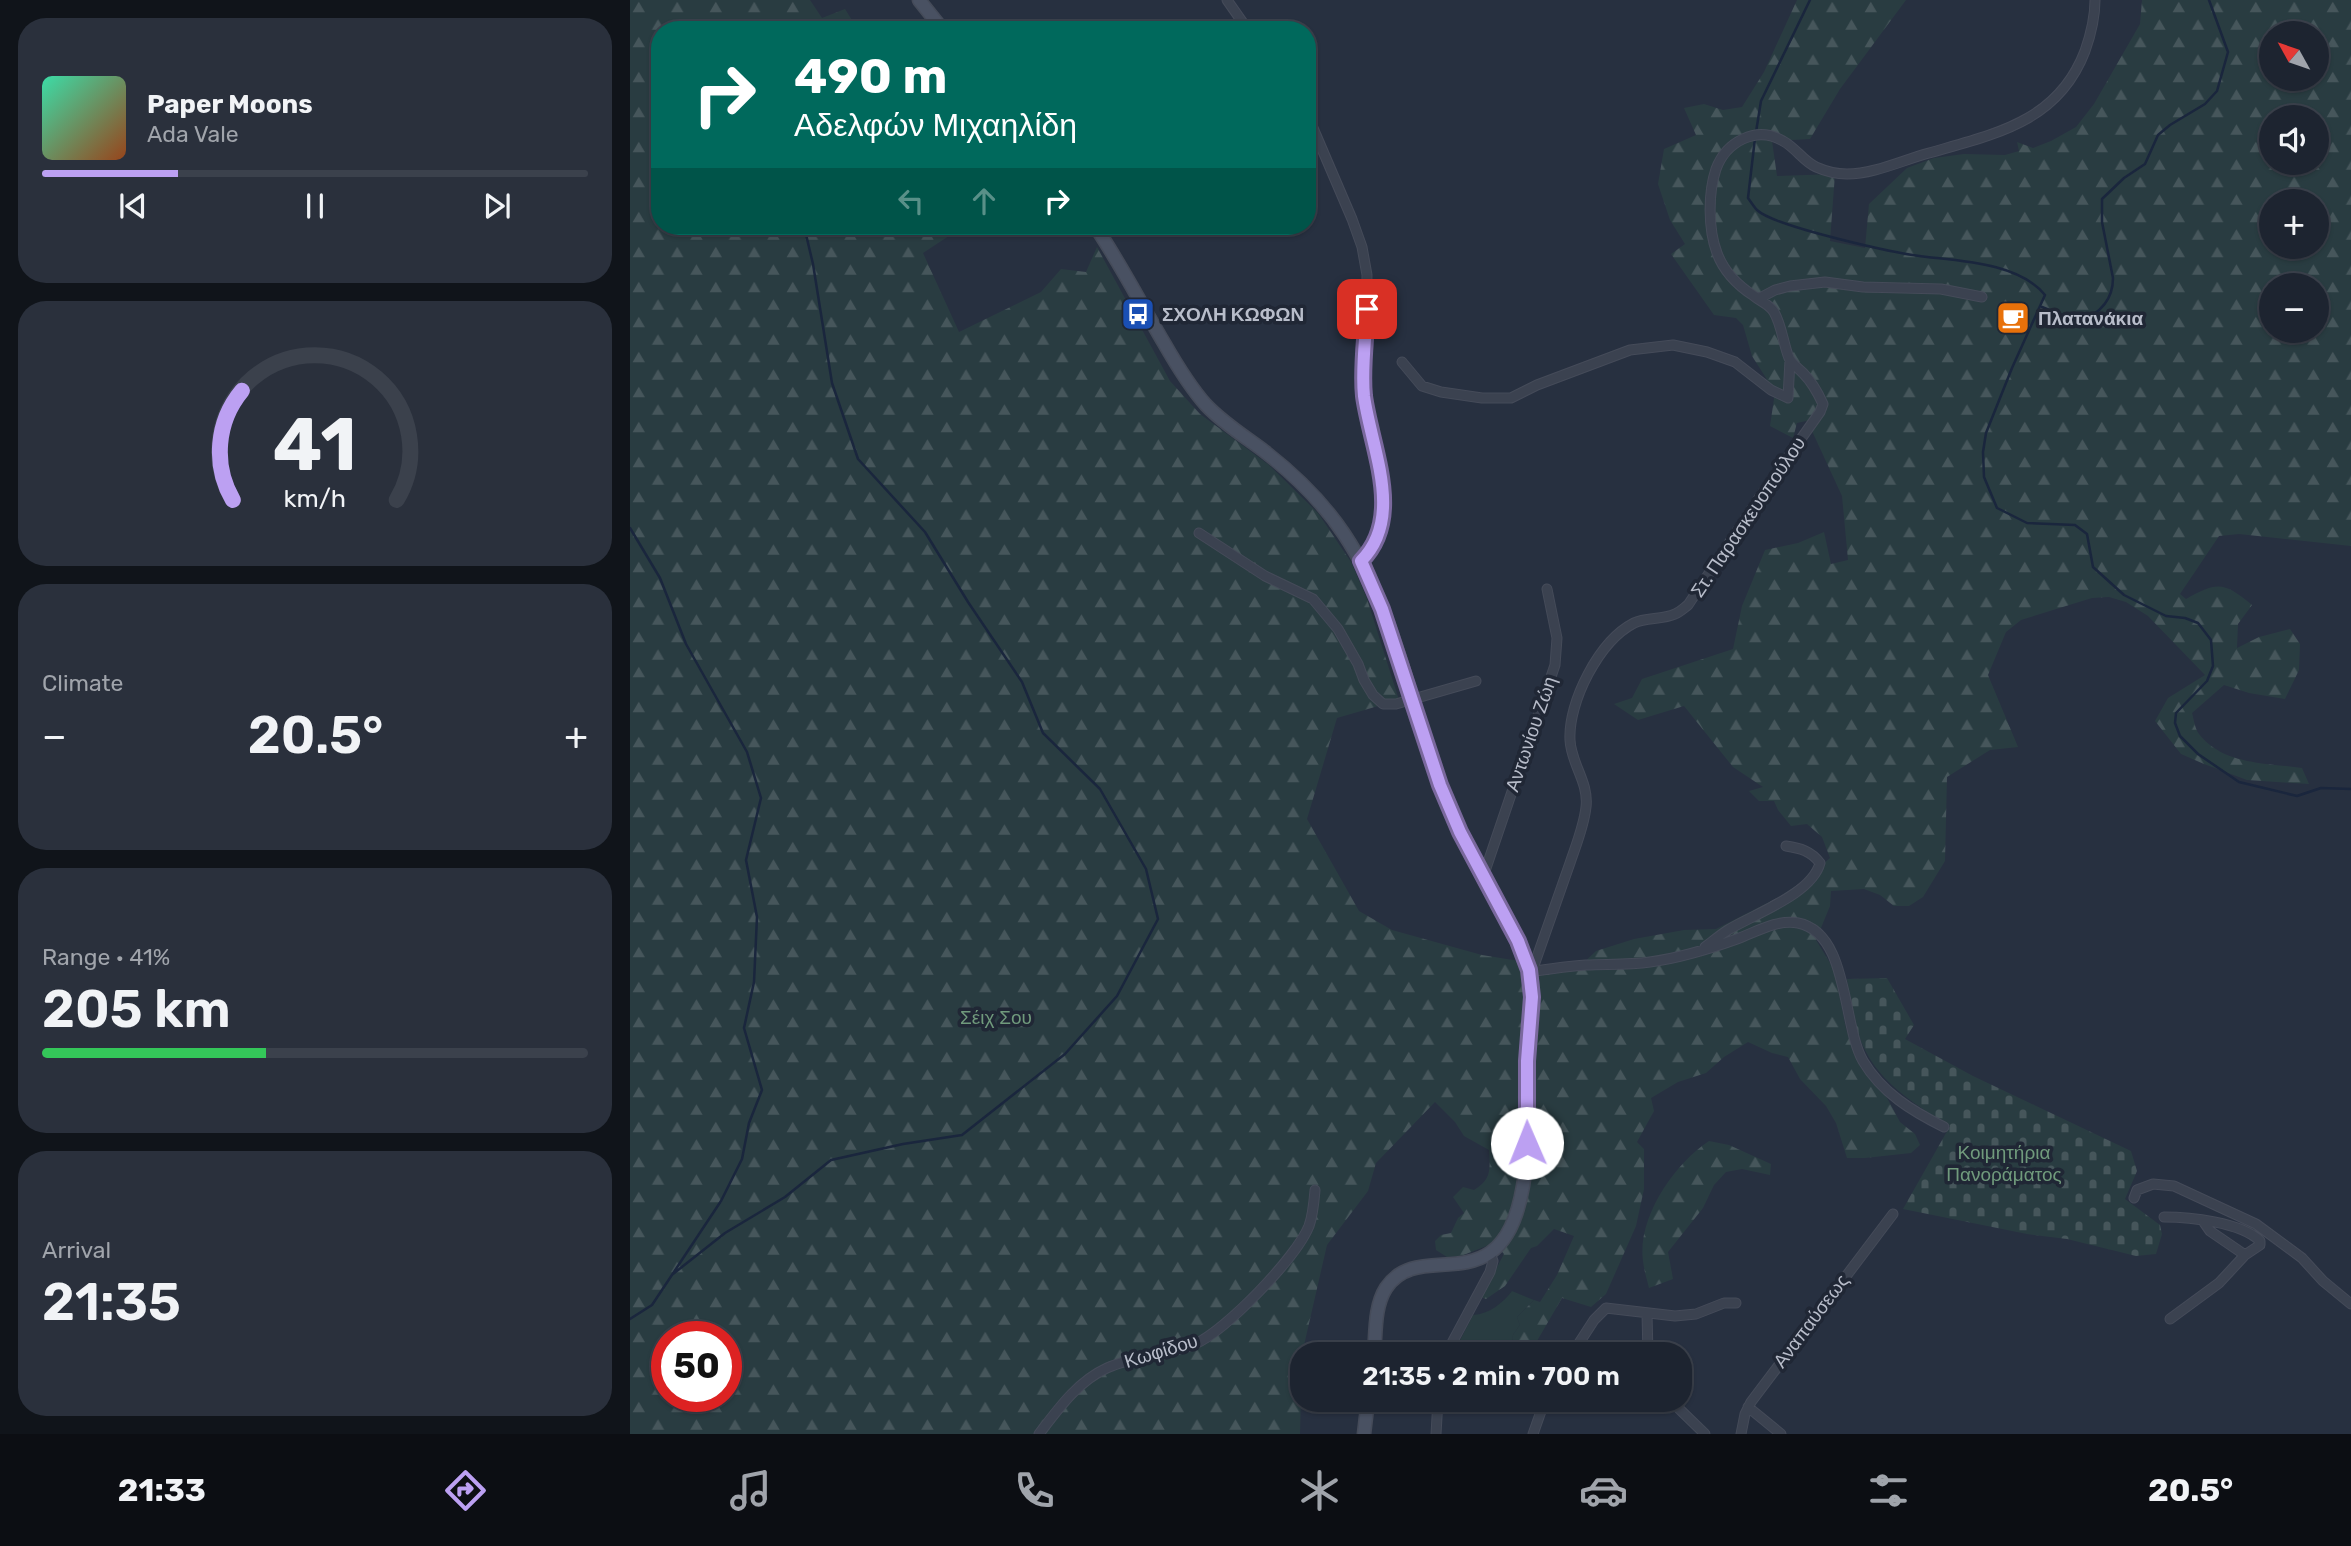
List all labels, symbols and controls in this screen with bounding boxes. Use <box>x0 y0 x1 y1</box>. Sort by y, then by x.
north arrow <box>2259 21 2329 91</box>
map controls <box>2259 21 2329 343</box>
text: 490 m <box>794 47 947 105</box>
icon: right <box>679 49 770 140</box>
text: Paper Moons <box>147 89 313 120</box>
button: sound <box>2259 105 2329 175</box>
text: Αδελφών Μιχαηλίδη <box>794 106 1077 144</box>
text: Ada Vale <box>147 120 239 148</box>
icon: left <box>892 182 930 220</box>
icon: ahead <box>965 182 1003 220</box>
icon: right <box>1038 182 1076 220</box>
icon: previous <box>114 187 152 225</box>
icon: pause <box>296 187 334 225</box>
icon: next <box>478 187 516 225</box>
button: + <box>2259 189 2329 259</box>
button: − <box>2259 273 2329 343</box>
pin <box>1337 279 1397 339</box>
icon: arrive <box>1348 290 1386 328</box>
bus stop icon: ΣΧΟΛΗ ΚΩΦΩΝ <box>1119 295 1157 333</box>
cafe icon: Πλατανάκια <box>1994 299 2032 337</box>
place label: ΣΧΟΛΗ ΚΩΦΩΝ <box>1162 303 1304 326</box>
place label: Πλατανάκια <box>2038 307 2143 330</box>
text: 41 <box>273 402 357 488</box>
street label: Στ. Παρασκευοπούλου <box>1686 432 1810 602</box>
text: km/h <box>284 484 346 513</box>
text: Climate <box>42 669 123 697</box>
street label: Αντωνίου Ζώη <box>1501 673 1561 795</box>
text: 20.5° <box>248 704 383 766</box>
text: − <box>42 713 67 759</box>
text: + <box>564 713 588 759</box>
text: Range · 41% <box>42 943 170 971</box>
text: 205 km <box>42 978 231 1040</box>
park label: Σέιχ Σου <box>960 1006 1032 1029</box>
position arrow <box>1490 1106 1564 1180</box>
park label: Κοιμητήρια Πανοράματος <box>1946 1141 2062 1186</box>
text: Arrival <box>42 1236 111 1264</box>
street label: Αναπαύσεως <box>1768 1270 1854 1372</box>
text: 21:35 <box>42 1271 181 1333</box>
speed limit sign: 50 <box>651 1321 742 1412</box>
street label: Κωφίδου <box>1122 1329 1200 1373</box>
text: 21:35 · 2 min · 700 m <box>1362 1361 1620 1392</box>
icon: directions <box>441 1466 490 1515</box>
icon: music <box>726 1466 775 1515</box>
icon: phone <box>1010 1466 1059 1515</box>
icon: climate <box>1295 1466 1344 1515</box>
icon: car <box>1579 1466 1628 1515</box>
icon: filters <box>1864 1466 1913 1515</box>
text: 21:33 <box>118 1471 206 1509</box>
text: 20.5° <box>2148 1471 2233 1509</box>

